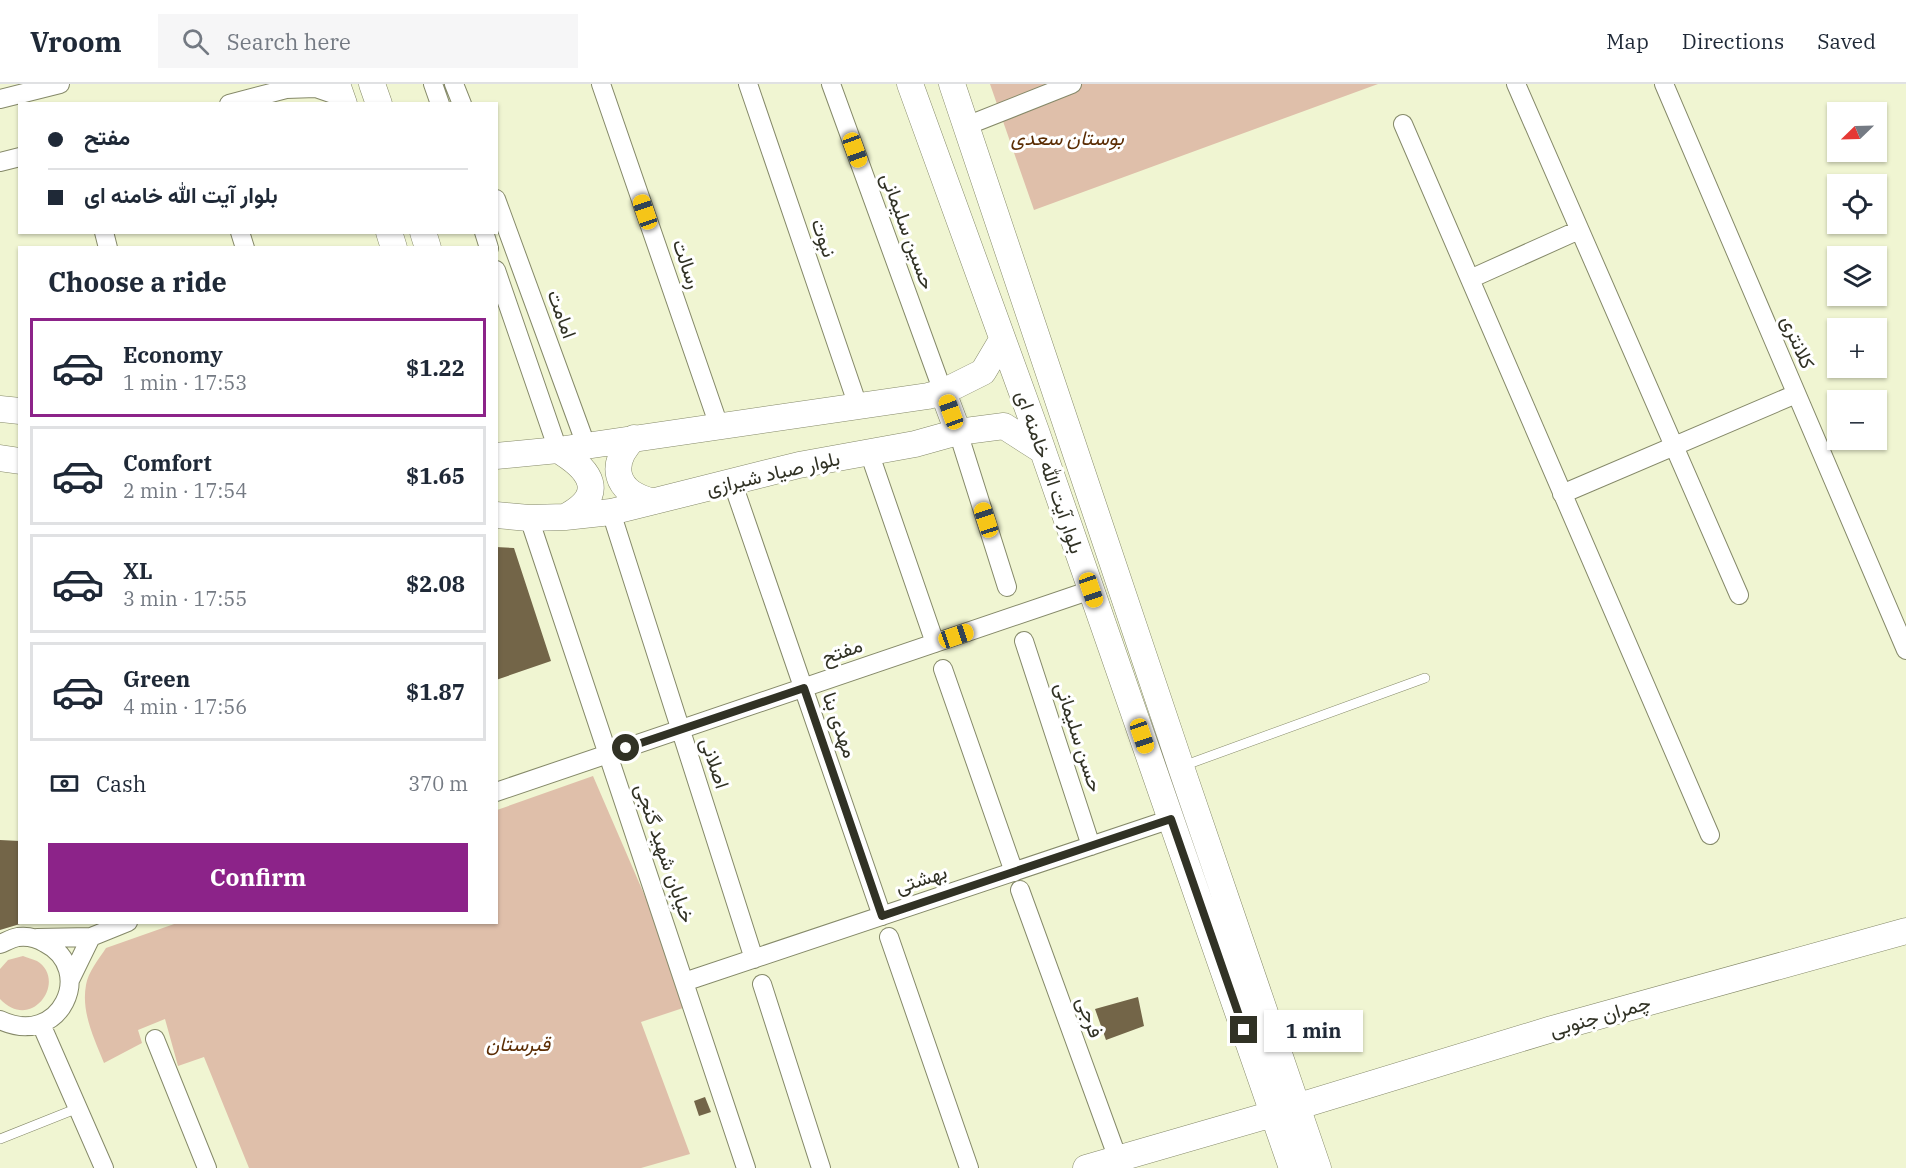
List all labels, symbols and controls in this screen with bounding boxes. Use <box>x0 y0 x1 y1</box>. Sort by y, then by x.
search box <box>158 14 578 68</box>
text: Vroom <box>30 23 122 60</box>
icon: search <box>179 25 212 58</box>
text: Search here <box>227 27 351 56</box>
text: Map <box>1606 27 1649 55</box>
text: Directions <box>1682 27 1784 55</box>
text: Saved <box>1817 27 1876 55</box>
north arrow <box>1827 102 1887 162</box>
map controls <box>1827 102 1887 450</box>
text: مفتح <box>84 122 130 151</box>
park label: بوستان سعدی <box>1010 124 1125 151</box>
car <box>840 130 870 170</box>
street label: حسین سلیمانی <box>875 169 942 293</box>
button: locate <box>1827 174 1887 234</box>
text: بلوار آیت الله خامنه ای <box>84 180 278 209</box>
car <box>631 192 659 232</box>
street label: نبوت <box>805 215 844 261</box>
street label: رسالت <box>666 236 708 292</box>
button: layers <box>1827 246 1887 306</box>
text: Choose a ride <box>48 264 227 299</box>
street label: امامت <box>541 286 584 342</box>
street label: کلانتری <box>1775 311 1822 373</box>
button: + <box>1827 318 1887 378</box>
text: Economy <box>123 340 223 369</box>
icon: car <box>51 341 105 395</box>
text: $1.22 <box>406 353 465 382</box>
text: 1 min · 17:53 <box>123 369 247 396</box>
street label: بلوار آیت الله خامنه ای <box>1010 387 1091 557</box>
button: − <box>1827 390 1887 450</box>
car <box>936 392 966 432</box>
street label: بلوار صیاد شیرازی <box>703 444 842 501</box>
text: Comfort <box>123 448 212 477</box>
icon: car <box>51 449 105 503</box>
text: $1.65 <box>406 461 465 490</box>
text: 2 min · 17:54 <box>123 477 247 504</box>
car <box>972 500 1000 540</box>
text: XL <box>123 556 153 585</box>
icon: car <box>51 557 105 611</box>
text: $2.08 <box>406 569 465 598</box>
car <box>1077 570 1105 610</box>
text: 3 min · 17:55 <box>123 585 247 612</box>
car <box>936 622 976 650</box>
street label: مفتح <box>818 631 866 671</box>
text: Green <box>123 664 190 693</box>
icon: car <box>51 665 105 719</box>
text: $1.87 <box>406 677 465 706</box>
street label: حسن سلیمانی <box>1049 678 1110 795</box>
street label: مهدی بنا <box>817 688 864 761</box>
text: 4 min · 17:56 <box>123 693 247 720</box>
car <box>1128 716 1156 756</box>
route start <box>612 734 639 761</box>
street label: اصلانی <box>695 734 736 792</box>
icon: cash <box>48 767 81 800</box>
text: Cash <box>96 769 147 798</box>
text: 370 m <box>408 770 468 797</box>
street label: خیابان شهید گنجی <box>629 780 702 926</box>
button: Confirm <box>48 843 468 912</box>
street label: بهشتی <box>892 858 950 900</box>
street label: چمران جنوبی <box>1546 988 1654 1044</box>
street label: فرجی <box>1071 993 1110 1041</box>
callout: 1 min <box>1265 1009 1364 1051</box>
route end <box>1230 1016 1257 1043</box>
text: 1 min <box>1286 1017 1342 1044</box>
park label: قبرستان <box>486 1030 552 1057</box>

